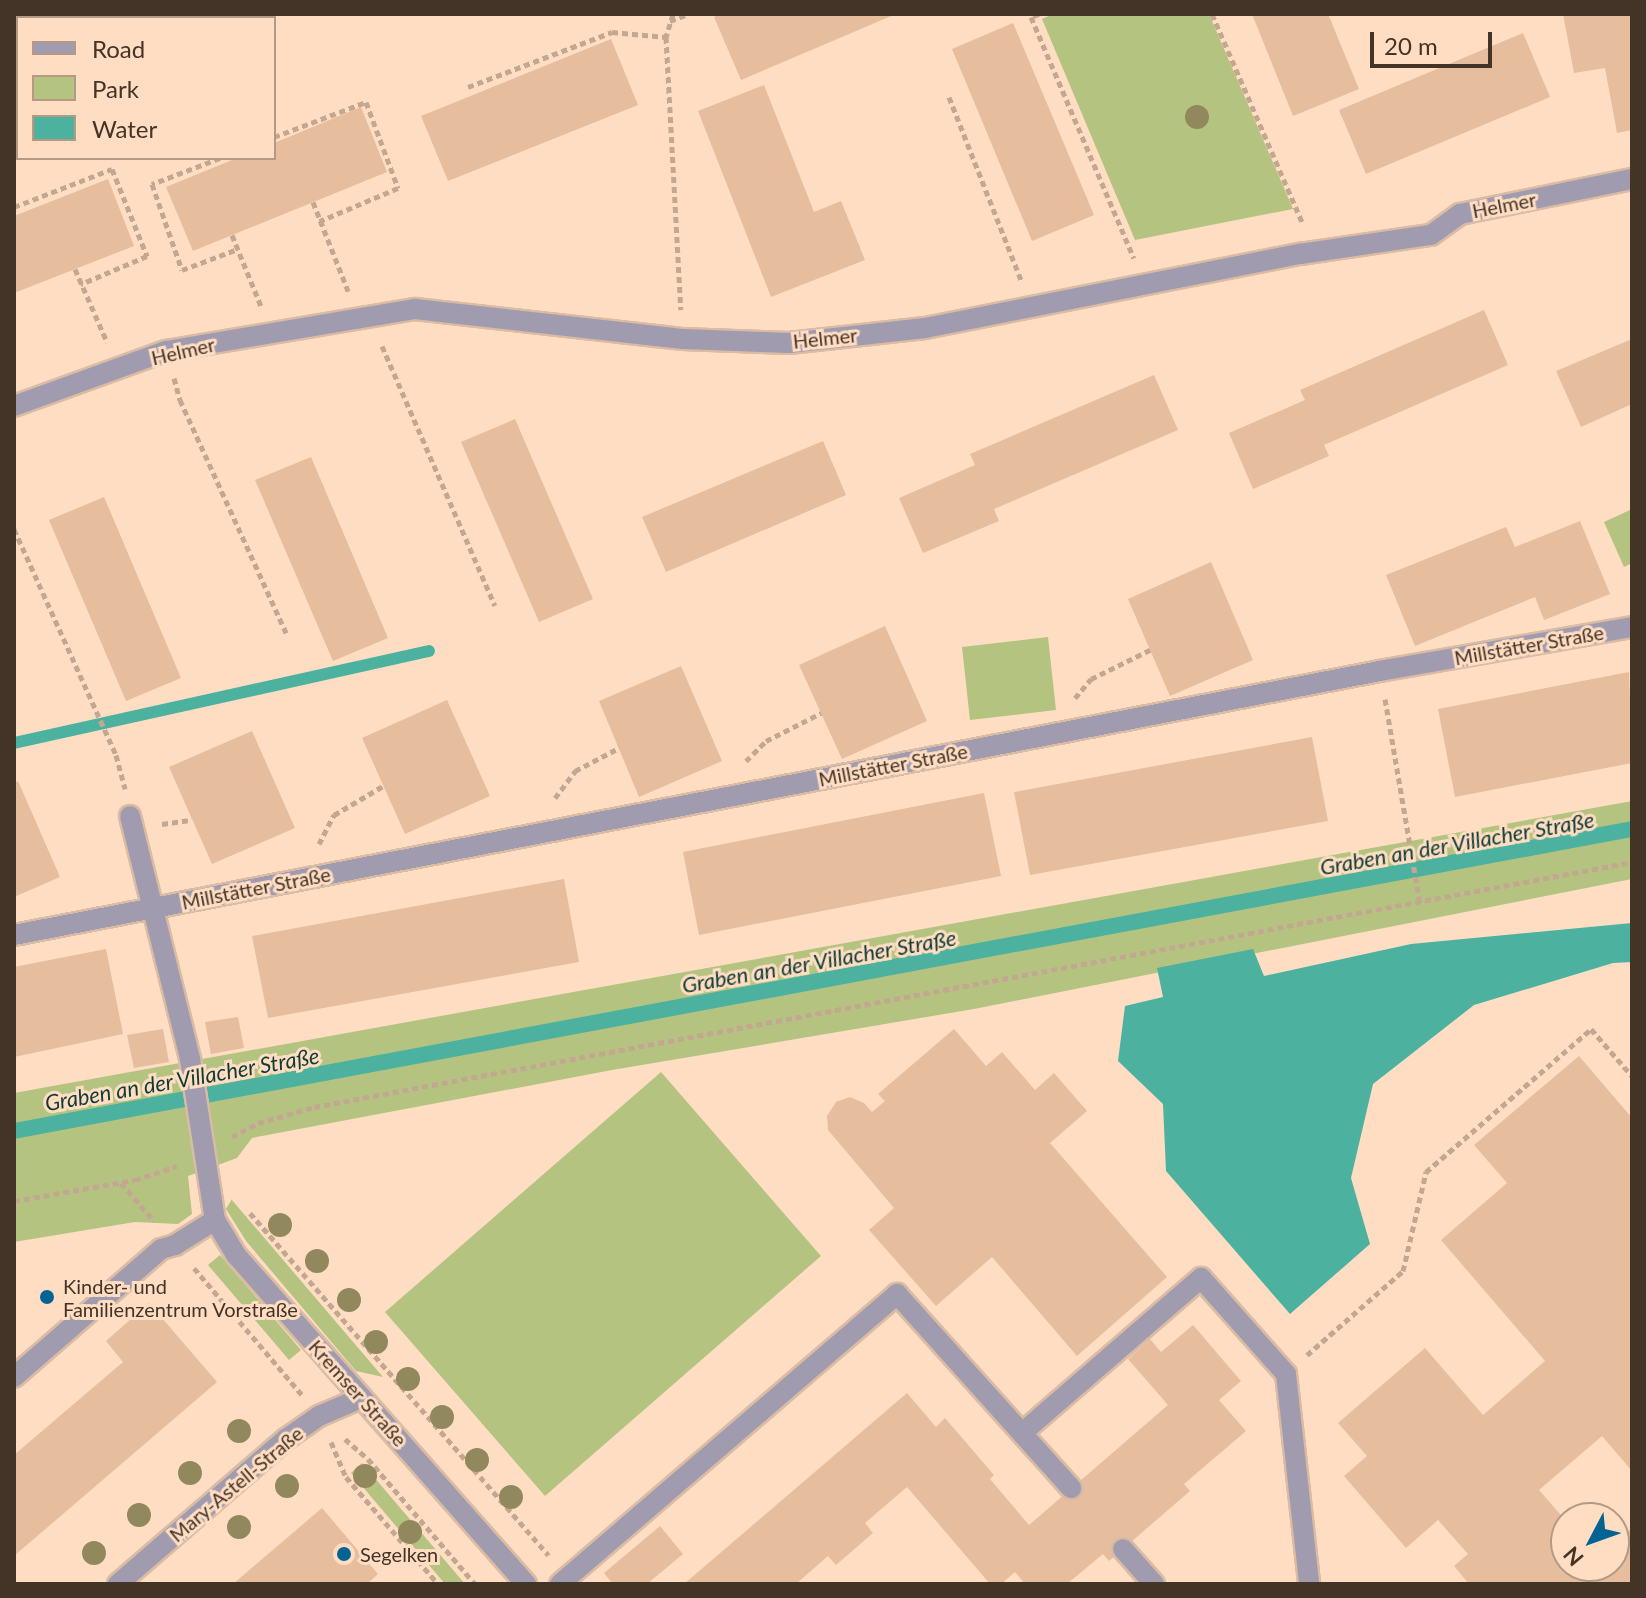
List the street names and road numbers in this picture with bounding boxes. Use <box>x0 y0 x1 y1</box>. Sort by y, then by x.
street label: Helmer <box>1470 187 1538 223</box>
street label: Helmer <box>792 323 858 353</box>
street label: Helmer <box>149 332 217 370</box>
street label: Millstätter Straße <box>1452 620 1606 670</box>
street label: Millstätter Straße <box>816 739 970 791</box>
street label: Millstätter Straße <box>179 862 333 914</box>
street label: Kremser Straße <box>304 1335 412 1451</box>
street label: Mary-Astell-Straße <box>164 1421 308 1547</box>

